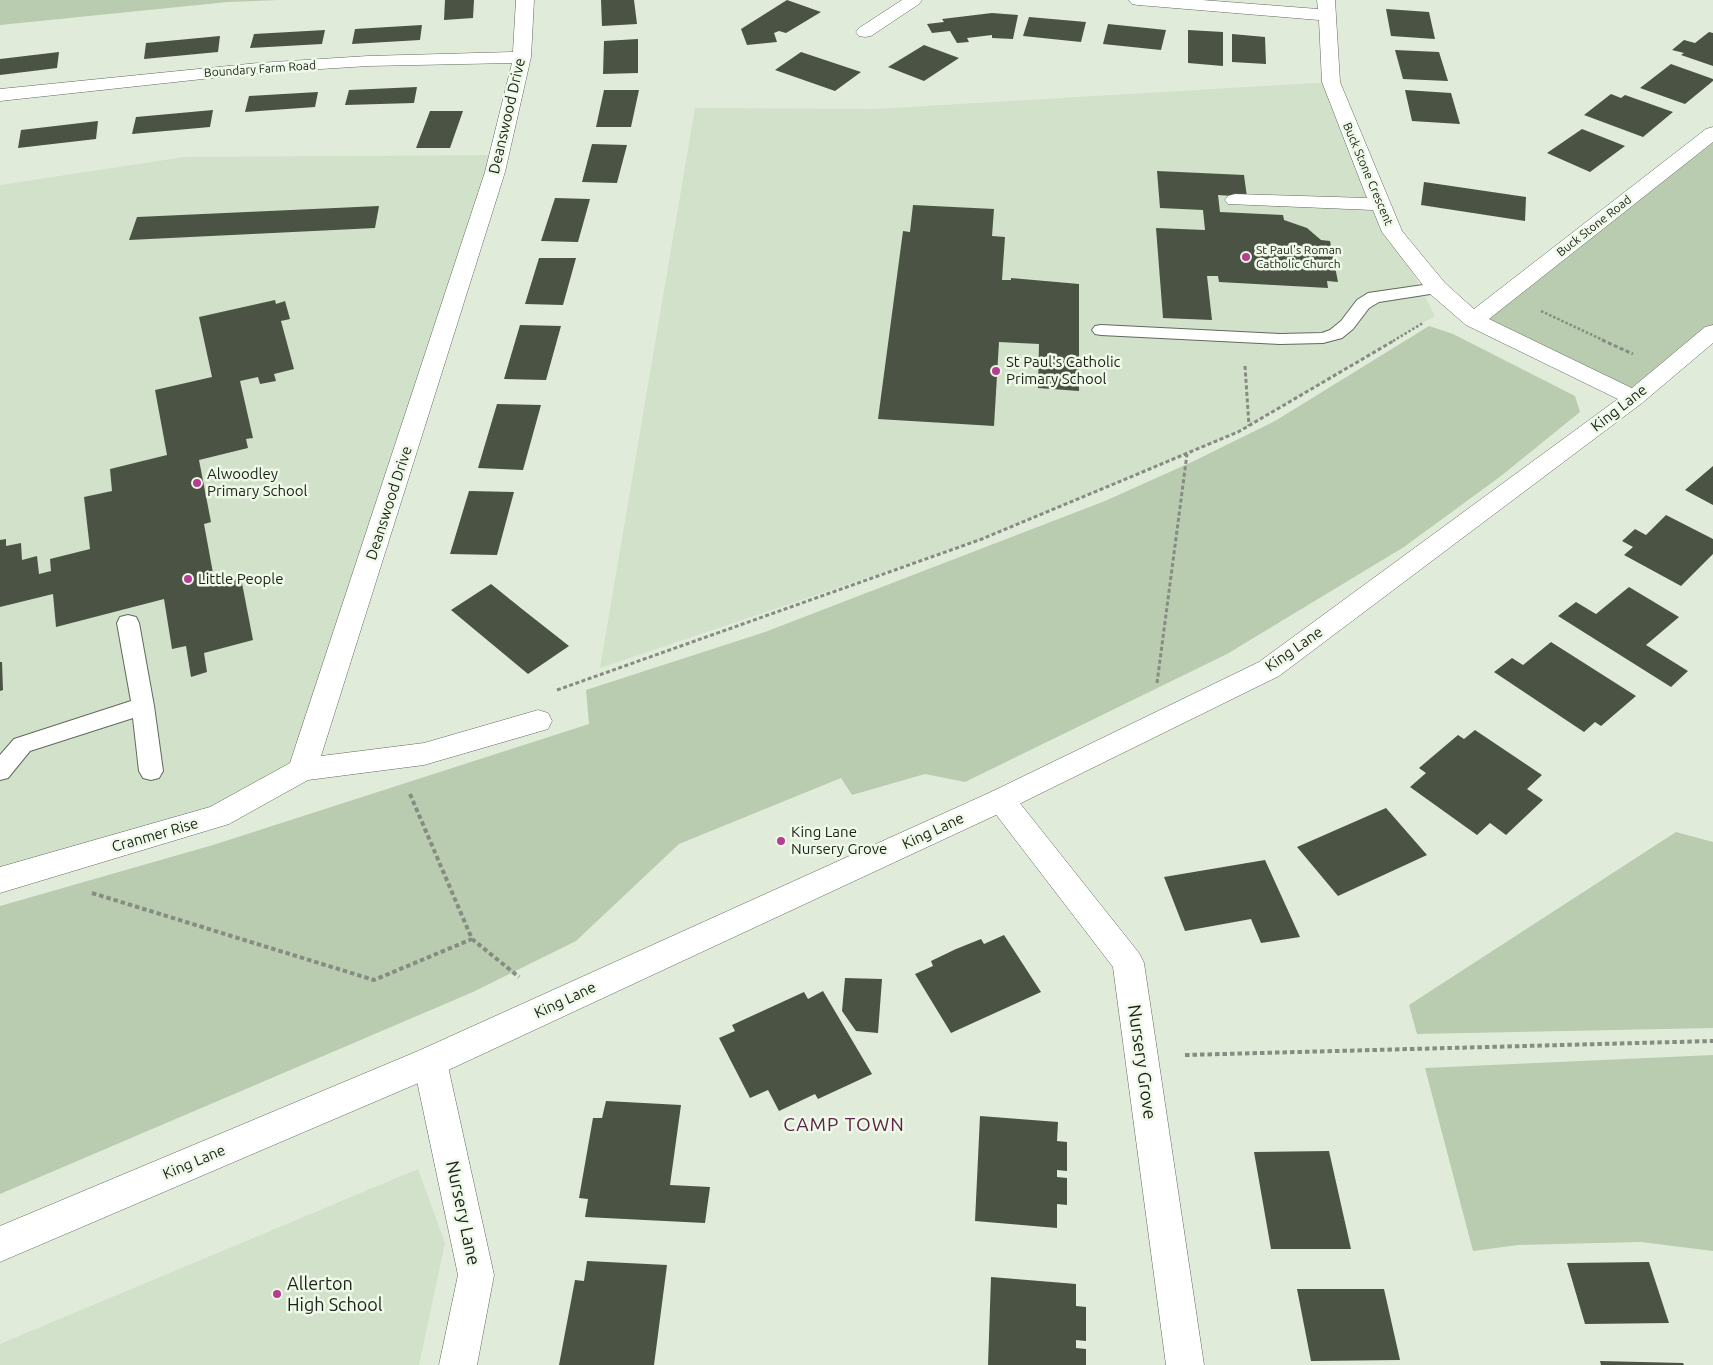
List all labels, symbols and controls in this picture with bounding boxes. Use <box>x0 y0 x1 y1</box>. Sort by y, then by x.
street label: Deanswood Drive <box>485 56 529 176</box>
street label: Boundary Farm Road <box>204 58 316 80</box>
street label: Buck Stone Crescent <box>1340 120 1396 228</box>
street label: Buck Stone Road <box>1554 192 1634 260</box>
place label: St Paul's Roman Catholic Church <box>1256 243 1342 271</box>
marker: St Paul's Roman Catholic Church <box>1240 251 1252 263</box>
place label: St Paul's Catholic Primary School <box>1006 353 1120 388</box>
marker: St Paul's Catholic Primary School <box>990 365 1002 377</box>
street label: King Lane <box>1587 381 1651 435</box>
street label: Deanswood Drive <box>362 444 416 562</box>
place label: Alwoodley Primary School <box>207 465 308 500</box>
marker: Alwoodley Primary School <box>191 477 203 489</box>
place label: Little People <box>198 570 283 588</box>
marker: Little People <box>182 573 194 585</box>
street label: King Lane <box>1262 623 1326 675</box>
street label: King Lane <box>899 809 967 853</box>
street label: Cranmer Rise <box>110 814 200 856</box>
place label: King Lane Nursery Grove <box>791 823 887 858</box>
marker: King Lane Nursery Grove <box>775 835 787 847</box>
street label: King Lane <box>531 978 599 1022</box>
street label: Nursery Grove <box>1123 1003 1161 1121</box>
district label: CAMP TOWN <box>782 1114 906 1136</box>
street label: King Lane <box>160 1141 228 1183</box>
street label: Nursery Lane <box>441 1159 485 1267</box>
place label: Allerton High School <box>287 1273 383 1316</box>
marker: Allerton High School <box>271 1288 283 1300</box>

